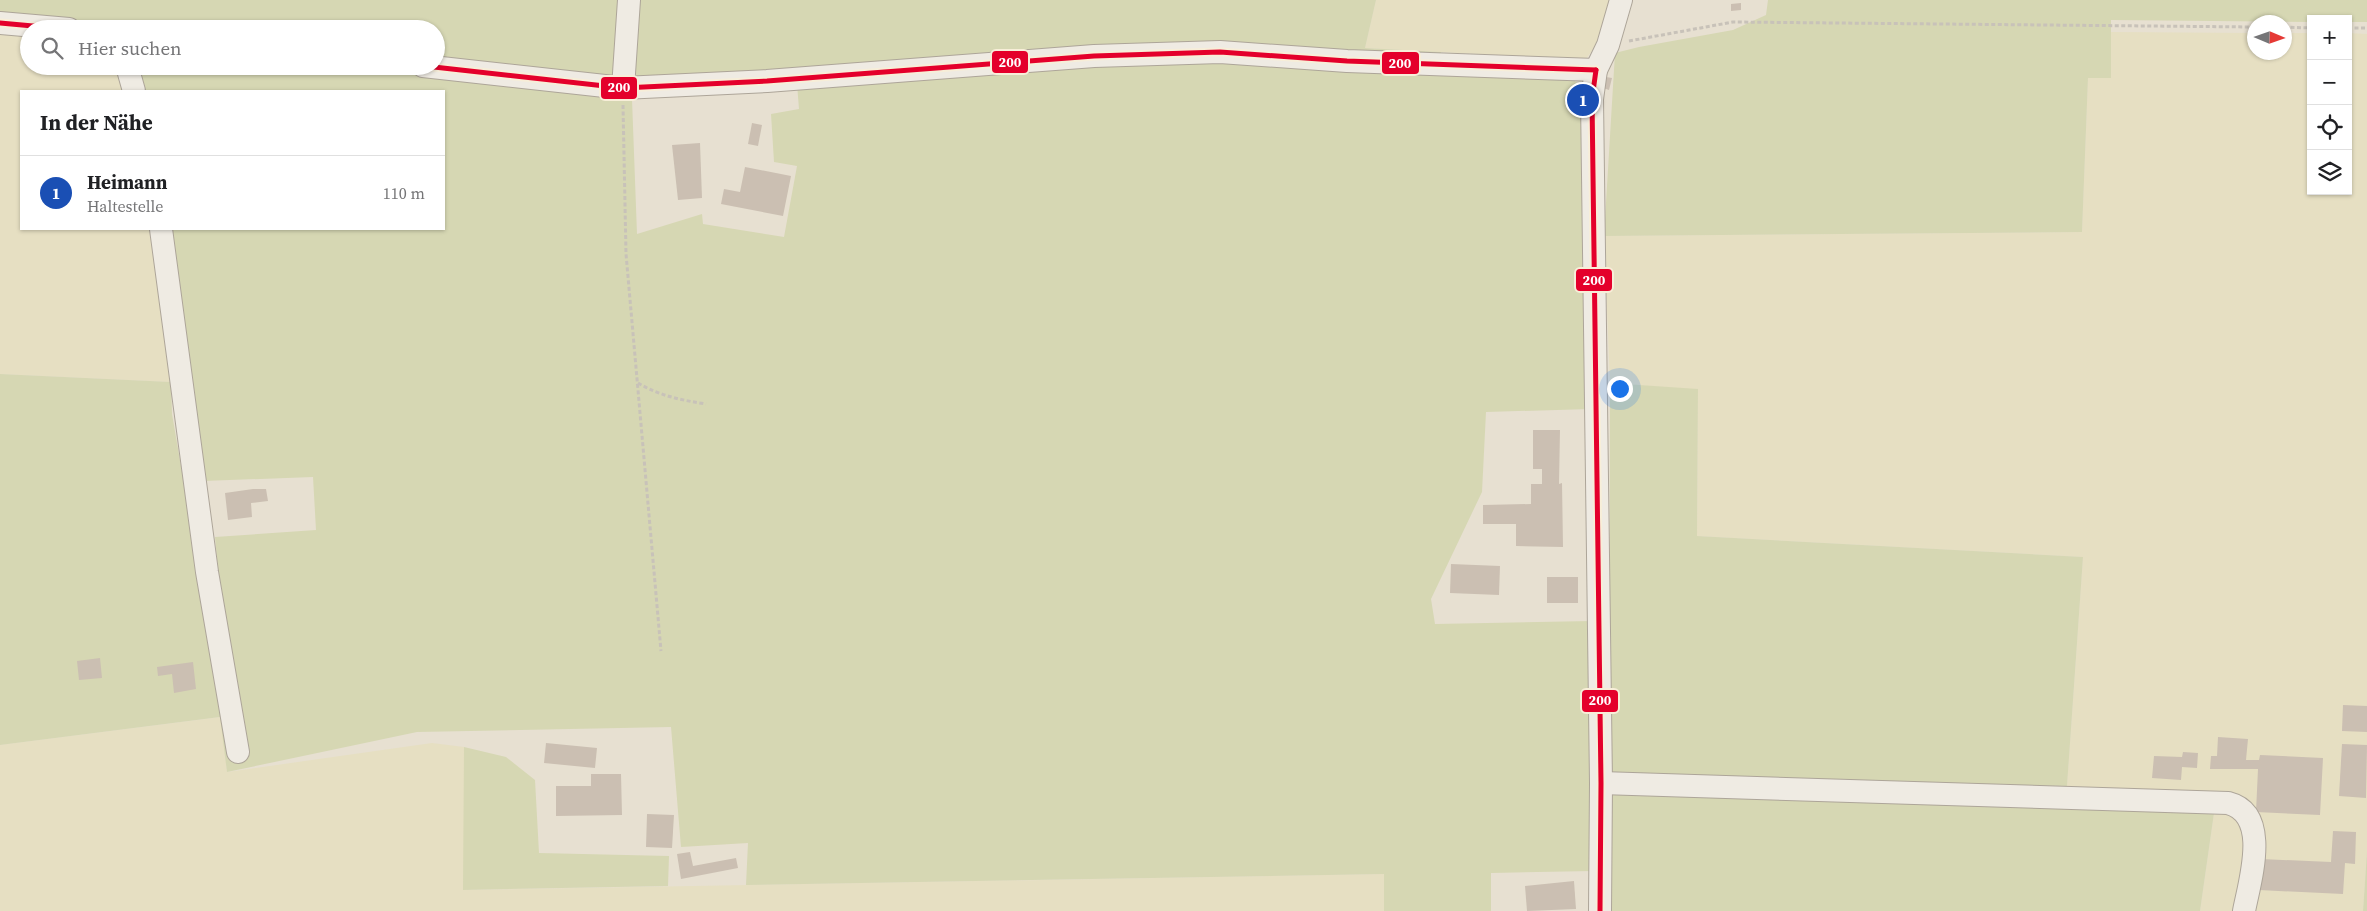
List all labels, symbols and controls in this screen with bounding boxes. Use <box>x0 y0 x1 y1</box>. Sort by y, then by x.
north arrow <box>2247 15 2292 60</box>
map controls <box>2307 15 2352 195</box>
button: + <box>2307 15 2352 60</box>
search box <box>20 20 445 75</box>
icon: search <box>38 34 66 62</box>
text: Hier suchen <box>78 35 182 61</box>
line badge: 200 <box>991 50 1029 74</box>
line badge: 200 <box>1381 51 1420 75</box>
text: 200 <box>999 52 1022 72</box>
text: 200 <box>1389 53 1412 73</box>
button: − <box>2307 60 2352 105</box>
line badge: 200 <box>600 76 638 100</box>
text: 200 <box>608 77 631 97</box>
pin: 1 <box>1567 81 1599 119</box>
button: locate <box>2307 105 2352 150</box>
text: In der Nähe <box>40 108 153 137</box>
button: layers <box>2307 150 2352 195</box>
text: Heimann <box>87 169 168 195</box>
text: 1 <box>52 182 60 204</box>
text: 110 m <box>383 182 425 204</box>
text: Haltestelle <box>87 195 163 217</box>
line badge: 200 <box>1575 268 1613 292</box>
text: 200 <box>1583 270 1606 290</box>
your location <box>1607 376 1633 402</box>
line badge: 200 <box>1581 689 1619 713</box>
text: 200 <box>1589 690 1612 710</box>

